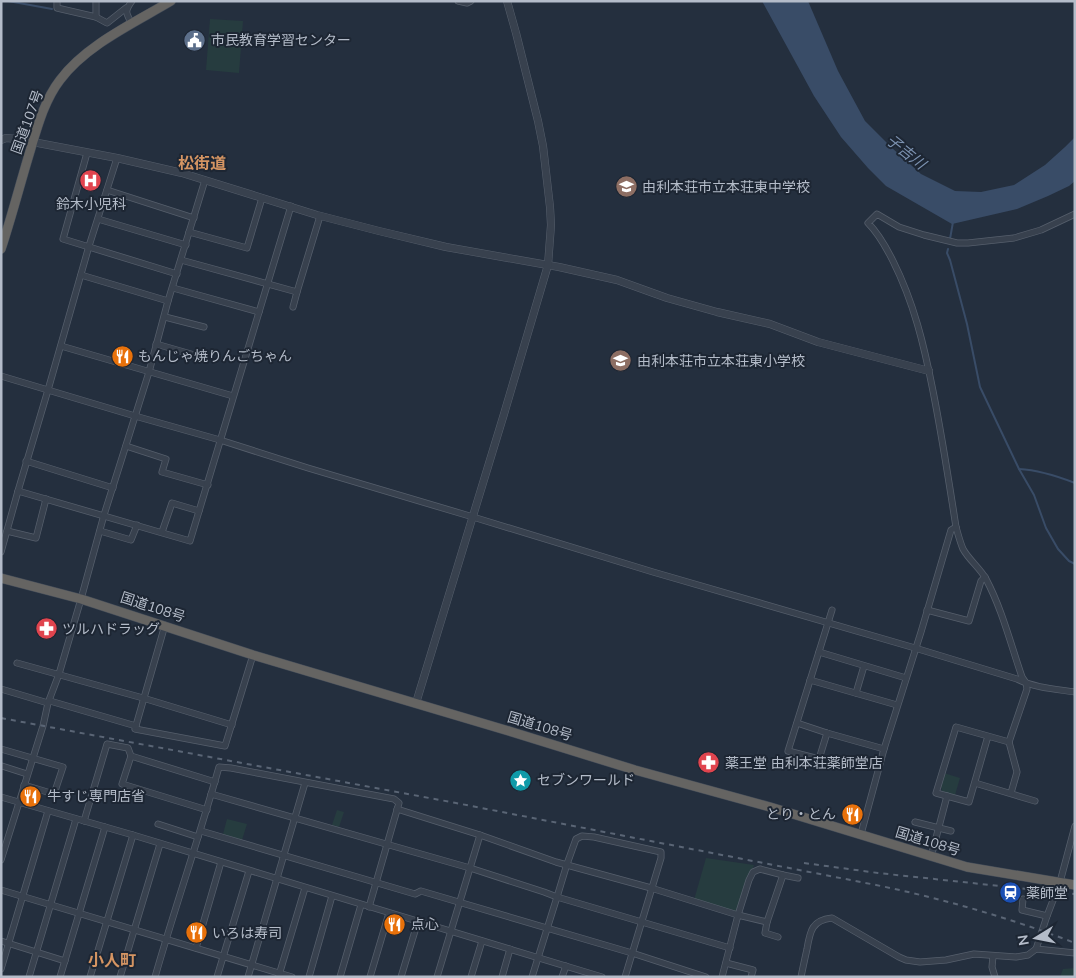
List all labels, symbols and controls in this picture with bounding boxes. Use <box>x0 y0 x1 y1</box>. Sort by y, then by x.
public building icon: 市民教育学習センター <box>183 28 207 52</box>
place label: 市民教育学習センター <box>211 31 351 49</box>
street label: 国道107号 <box>7 87 47 157</box>
water label: 子吉川 <box>883 130 931 174</box>
district label: 松街道 <box>178 153 226 173</box>
hospital icon: 鈴木小児科 <box>79 169 103 193</box>
school or university icon: 由利本荘市立本荘東中学校 <box>614 175 638 199</box>
place label: 由利本荘市立本荘東中学校 <box>642 178 810 196</box>
place label: 鈴木小児科 <box>56 195 126 213</box>
restaurant icon: もんじゃ焼りんごちゃん <box>110 344 134 368</box>
place label: もんじゃ焼りんごちゃん <box>138 347 292 365</box>
school or university icon: 由利本荘市立本荘東小学校 <box>609 349 633 373</box>
place label: 由利本荘市立本荘東小学校 <box>637 352 805 370</box>
street label: 国道108号 <box>118 588 188 626</box>
pharmacy icon: ツルハドラッグ <box>34 617 58 641</box>
place label: ツルハドラッグ <box>62 620 160 638</box>
street label: 国道108号 <box>505 708 575 744</box>
pharmacy icon: 薬王堂 由利本荘薬師堂店 <box>697 751 721 775</box>
place label: 薬王堂 由利本荘薬師堂店 <box>725 754 883 772</box>
place icon: セブンワールド <box>509 768 533 792</box>
place label: セブンワールド <box>537 771 635 789</box>
restaurant icon: 牛すじ専門店省 <box>19 784 43 808</box>
place label: 牛すじ専門店省 <box>47 787 145 805</box>
restaurant icon: とり・とん <box>840 802 864 826</box>
place label: とり・とん <box>766 805 836 823</box>
street label: 国道108号 <box>893 823 963 859</box>
station icon: 薬師堂 <box>998 881 1022 905</box>
place label: 薬師堂 <box>1026 884 1068 902</box>
restaurant icon: 点心 <box>383 912 407 936</box>
north arrow <box>1011 913 1061 963</box>
place label: 点心 <box>411 915 439 933</box>
restaurant icon: いろは寿司 <box>184 921 208 945</box>
place label: いろは寿司 <box>212 924 282 942</box>
text: N <box>1013 933 1033 947</box>
district label: 小人町 <box>88 950 136 970</box>

